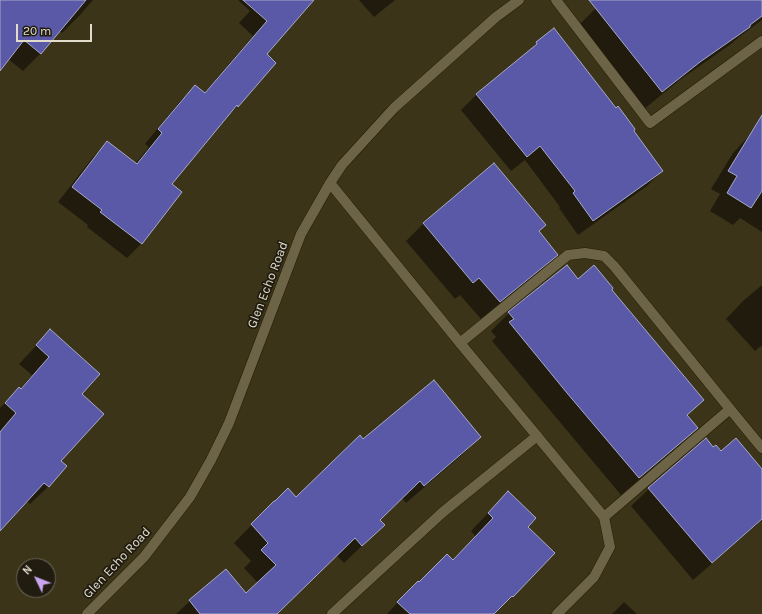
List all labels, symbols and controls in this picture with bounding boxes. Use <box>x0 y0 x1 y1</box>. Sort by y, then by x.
scale bar <box>18 16 94 42</box>
text: 20 m <box>23 24 51 38</box>
street label: Glen Echo Road <box>244 239 292 331</box>
street label: Glen Echo Road <box>80 524 154 602</box>
north arrow <box>16 558 56 598</box>
text: N <box>20 563 35 577</box>

